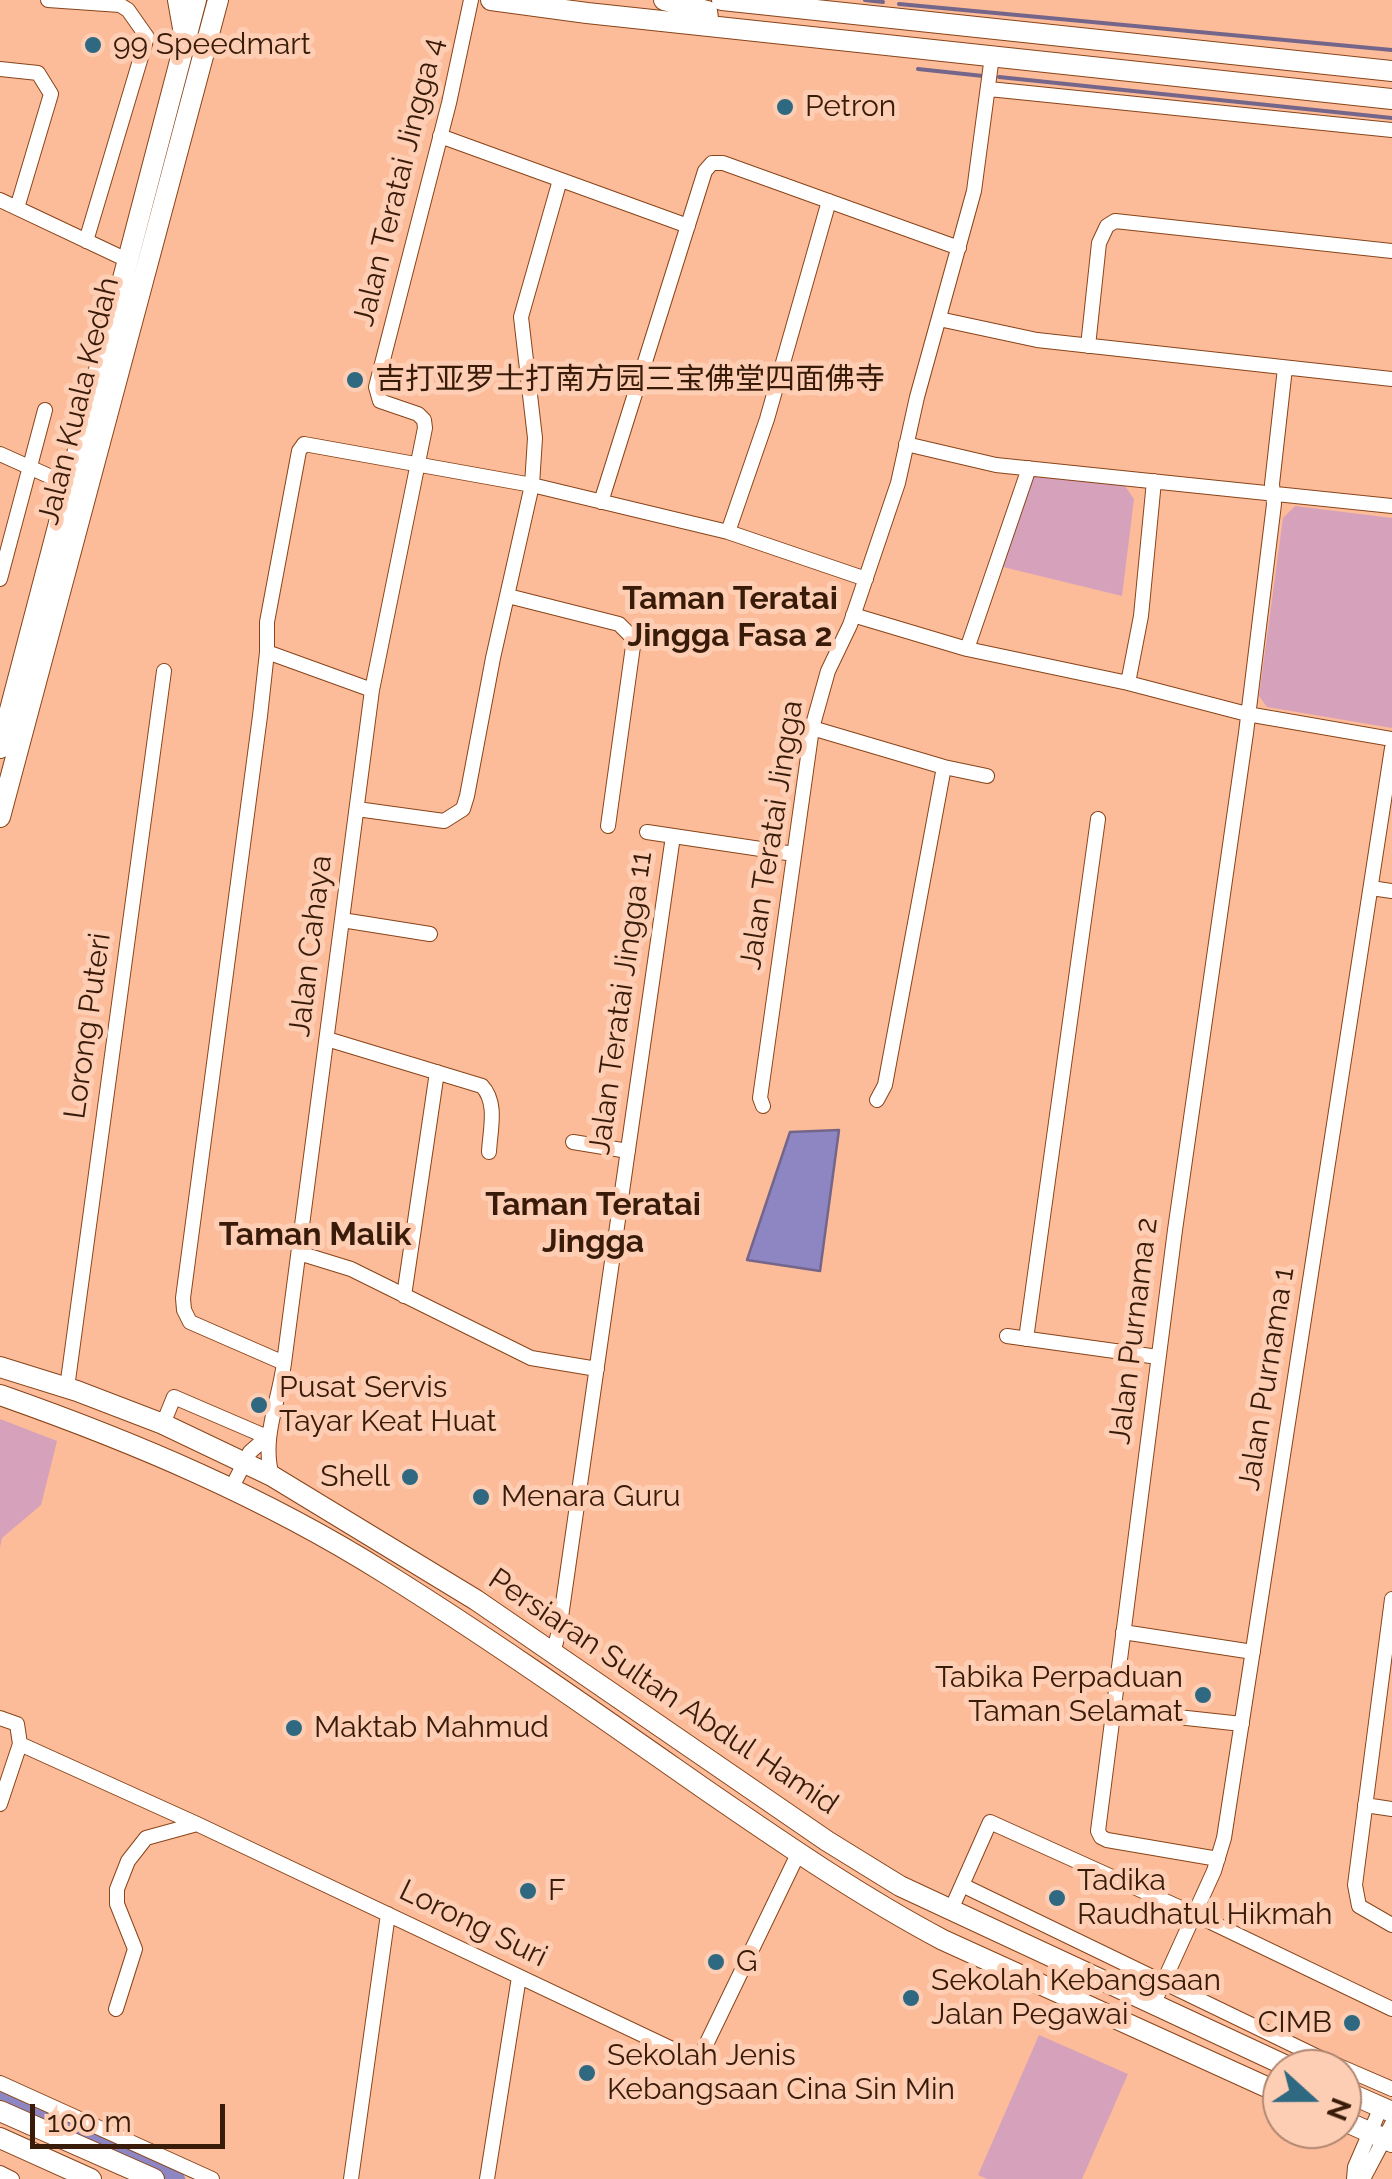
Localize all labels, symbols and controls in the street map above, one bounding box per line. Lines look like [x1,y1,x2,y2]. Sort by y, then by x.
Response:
place label: 99 Speedmart [113,27,311,63]
marker: 99 Speedmart [82,34,104,56]
street label: Jalan Teratai Jingga 4 [346,34,452,330]
place label: Petron [805,89,896,125]
marker: Petron [774,96,796,118]
street label: Jalan Kuala Kedah [31,274,127,528]
place label: 吉打亚罗士打南方园三宝佛堂四面佛寺 [375,362,885,398]
marker: 吉打亚罗士打南方园三宝佛堂四面佛寺 [344,369,366,391]
district label: Taman Teratai Jingga Fasa 2 [622,580,838,655]
street label: Jalan Teratai Jingga [733,698,811,972]
street label: Jalan Teratai Jingga 11 [582,849,660,1157]
street label: Jalan Cahaya [282,853,340,1039]
street label: Lorong Puteri [57,931,119,1121]
district label: Taman Teratai Jingga [485,1186,701,1261]
district label: Taman Malik [219,1216,411,1254]
street label: Jalan Purnama 2 [1102,1216,1166,1446]
street label: Jalan Purnama 1 [1232,1265,1302,1493]
place label: Pusat Servis Tayar Keat Huat [279,1370,497,1440]
marker: Pusat Servis Tayar Keat Huat [248,1394,270,1416]
place label: Shell [320,1459,390,1495]
marker: Shell [399,1466,421,1488]
place label: Menara Guru [501,1479,681,1515]
marker: Menara Guru [470,1486,492,1508]
street label: Persiaran Sultan Abdul Hamid [481,1561,845,1823]
place label: Tabika Perpaduan Taman Selamat [935,1660,1183,1730]
marker: Tabika Perpaduan Taman Selamat [1192,1684,1214,1706]
place label: Maktab Mahmud [314,1710,549,1746]
marker: Maktab Mahmud [283,1717,305,1739]
place label: Tadika Raudhatul Hikmah [1077,1863,1333,1934]
street label: Lorong Suri [393,1873,553,1975]
place label: F [548,1873,566,1909]
marker: F [517,1880,539,1902]
marker: Tadika Raudhatul Hikmah [1046,1887,1068,1909]
place label: G [736,1944,757,1980]
marker: G [705,1951,727,1973]
place label: Sekolah Kebangsaan Jalan Pegawai [931,1963,1221,2034]
marker: Sekolah Kebangsaan Jalan Pegawai [900,1987,922,2009]
place label: CIMB [1258,2005,1332,2041]
marker: CIMB [1341,2012,1363,2034]
place label: Sekolah Jenis Kebangsaan Cina Sin Min [607,2038,955,2108]
north arrow [1262,2049,1362,2149]
marker: Sekolah Jenis Kebangsaan Cina Sin Min [576,2062,598,2084]
scale bar [35,2084,230,2146]
text: N [1319,2093,1358,2125]
text: 100 m [47,2104,132,2139]

